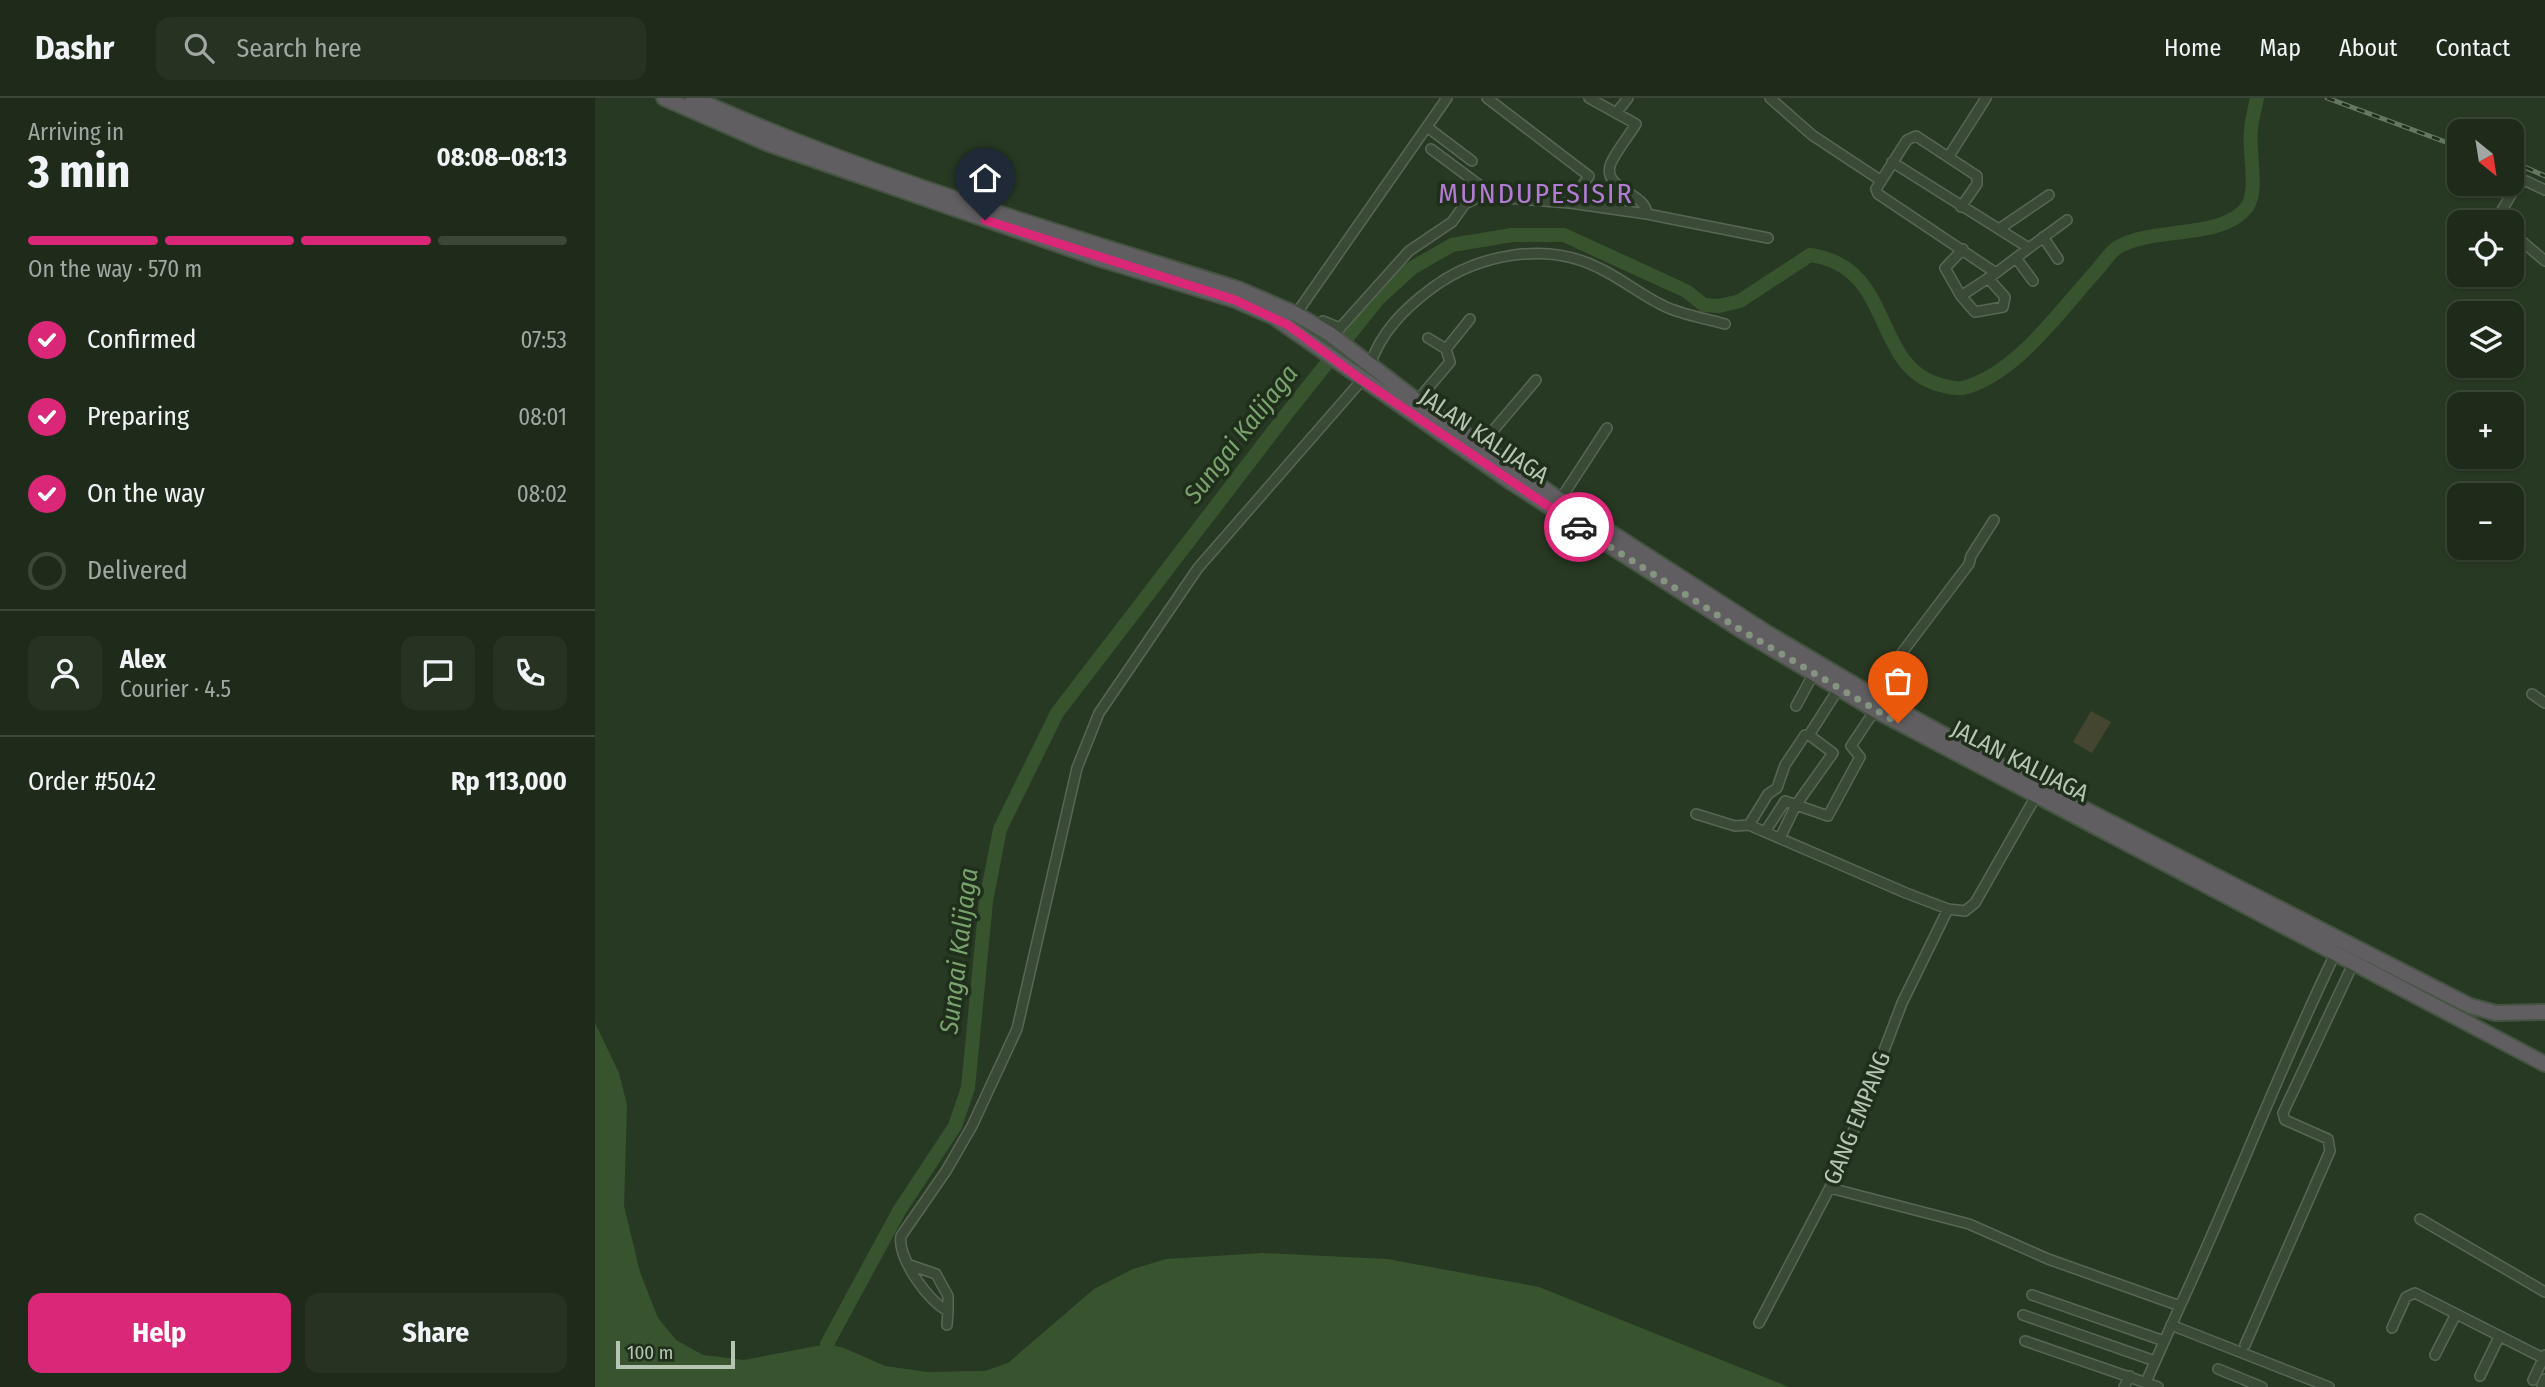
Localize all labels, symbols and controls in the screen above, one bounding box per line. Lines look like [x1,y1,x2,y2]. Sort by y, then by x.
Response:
search box [156,17,646,80]
text: Dashr [35,28,114,68]
icon: search [180,29,218,67]
text: Search here [236,33,362,64]
text: Home [2164,34,2221,62]
text: Map [2259,34,2301,62]
text: About [2339,34,2397,62]
text: Contact [2435,34,2510,62]
text: Arriving in [28,118,124,146]
north arrow [2447,119,2523,196]
map controls [2447,119,2524,560]
text: 08:08–08:13 [437,142,567,173]
text: 3 min [28,144,130,199]
pin [955,148,1015,220]
icon: home [966,159,1004,197]
district label: MUNDUPESISIR [1438,177,1634,210]
button: locate [2447,210,2524,287]
text: On the way · 570 m [28,255,202,283]
button: layers [2447,301,2524,378]
icon: check [28,321,66,359]
text: Confirmed [87,324,197,355]
text: 07:53 [520,326,567,354]
water label: Sungai Kalijaga [1177,359,1305,510]
street label: JALAN KALIJAGA [1414,382,1554,490]
button: + [2447,392,2524,469]
icon: check [28,398,66,436]
text: Preparing [87,401,189,432]
text: 08:01 [518,403,567,431]
icon: check [28,475,66,513]
text: On the way [87,478,205,509]
text: 08:02 [517,480,567,508]
button: − [2447,483,2524,560]
courier [1544,492,1614,562]
icon: car [1560,508,1598,546]
text: Delivered [87,555,188,586]
button: person [28,636,102,710]
button: chat [401,636,475,710]
button: phone [493,636,567,710]
text: Alex [120,644,166,675]
pin [1868,651,1928,723]
icon: bag [1879,662,1917,700]
text: Courier · 4.5 [120,675,231,703]
street label: JALAN KALIJAGA [1947,714,2094,808]
text: Order #5042 [28,766,156,797]
text: Rp 113,000 [451,766,567,797]
water label: Sungai Kalijaga [933,866,985,1037]
street label: GANG EMPANG [1818,1048,1896,1188]
button: Help [28,1293,291,1373]
button: Share [305,1293,567,1373]
scale bar [616,1338,735,1370]
text: 100 m [627,1341,673,1364]

